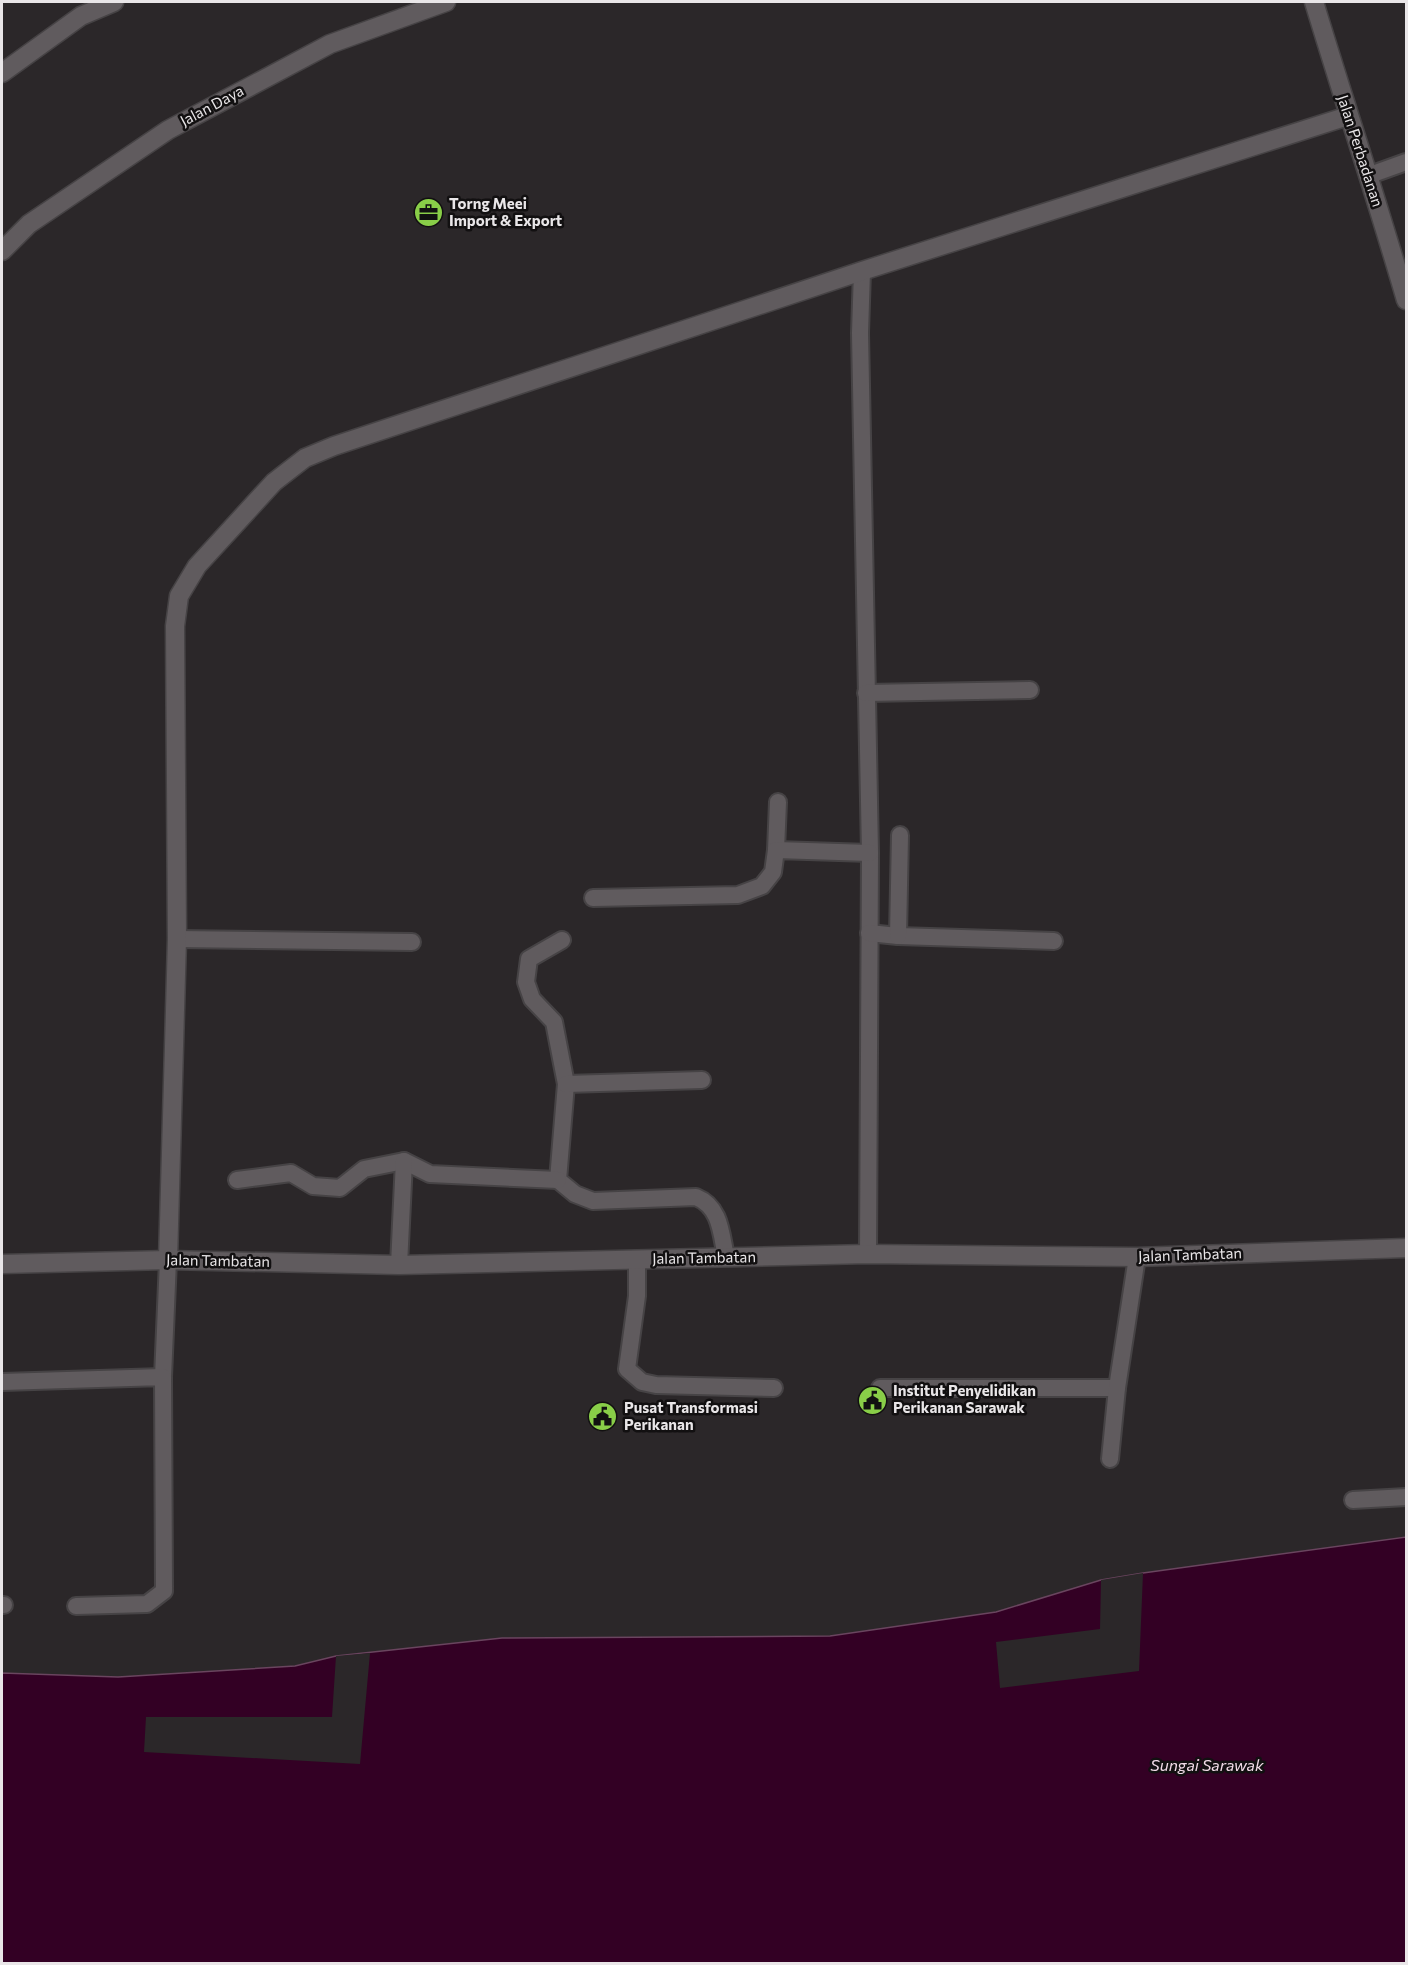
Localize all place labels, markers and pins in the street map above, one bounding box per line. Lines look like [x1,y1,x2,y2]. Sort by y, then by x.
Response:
place label: Torng Meei Import & Export [449,194,562,229]
office icon: Torng Meei Import & Export [412,197,444,229]
place label: Institut Penyelidikan Perikanan Sarawak [893,1381,1036,1416]
public building icon: Institut Penyelidikan Perikanan Sarawak [856,1384,888,1416]
place label: Pusat Transformasi Perikanan [624,1398,758,1433]
public building icon: Pusat Transformasi Perikanan [587,1401,619,1433]

